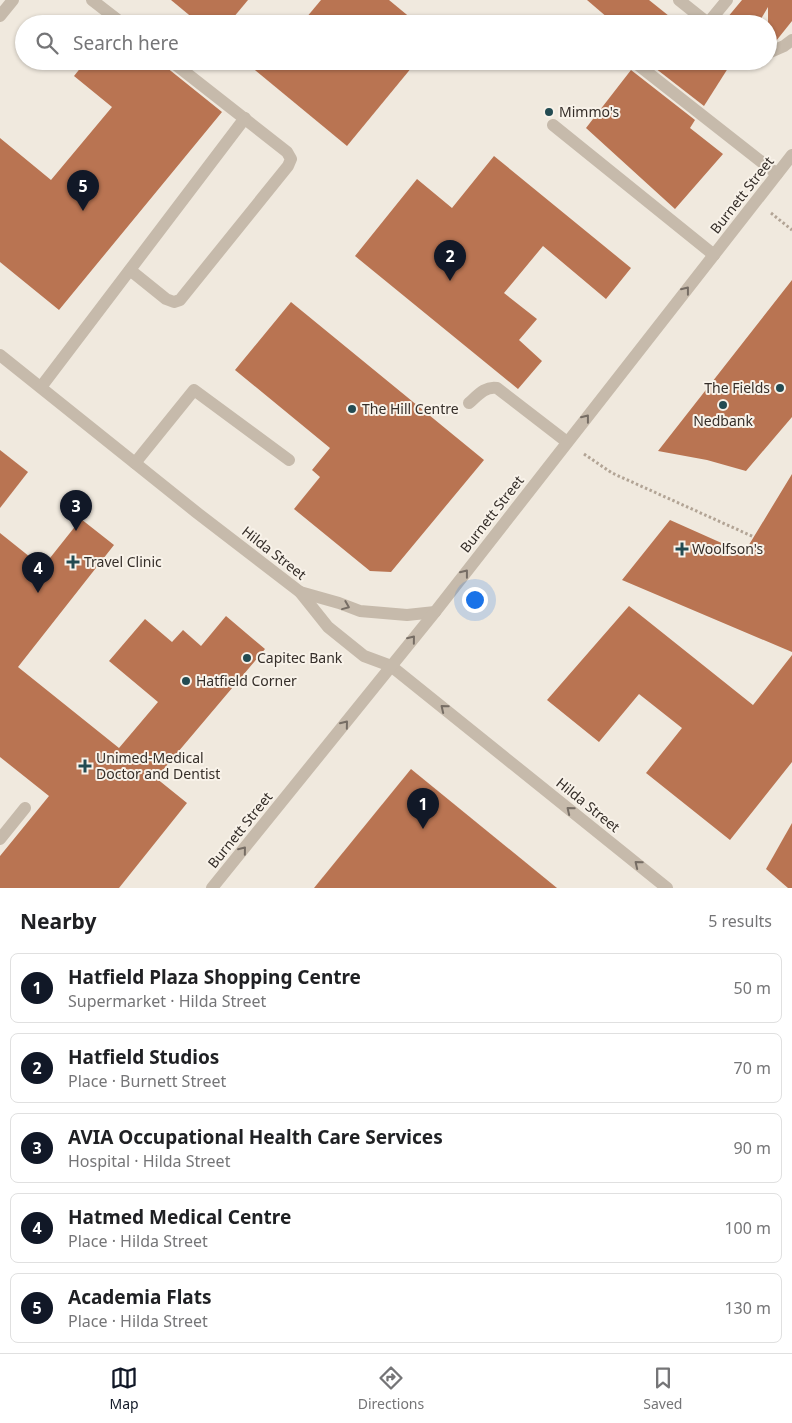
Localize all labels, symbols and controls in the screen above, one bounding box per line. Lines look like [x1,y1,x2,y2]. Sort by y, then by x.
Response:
search box [15,15,777,70]
icon: search [33,29,61,57]
text: Search here [73,30,179,56]
place label: Mimmo's [559,102,620,121]
marker: Mimmo's [543,106,555,118]
street label: Burnett Street [706,152,778,237]
pin: 5 [67,170,99,211]
pin: 2 [434,240,466,281]
one-way arrow [681,287,689,296]
place label: The Fields [704,378,770,397]
marker: The Fields [774,382,786,394]
place label: The Hill Centre [362,399,459,418]
marker: Nedbank [717,399,729,411]
marker: The Hill Centre [346,403,358,415]
place label: Nedbank [693,411,753,430]
one-way arrow [581,415,589,424]
street label: Burnett Street [456,471,528,556]
pin: 3 [60,490,92,531]
street label: Hilda Street [238,521,310,584]
place label: Woolfson's [692,539,764,558]
marker: Woolfson's [676,543,688,555]
pin: 4 [22,552,54,593]
place label: Travel Clinic [84,552,162,571]
marker: Travel Clinic [66,555,80,569]
one-way arrow [459,570,467,579]
your location [462,587,488,613]
one-way arrow [342,600,350,610]
one-way arrow [407,635,416,644]
place label: Capitec Bank [257,648,343,667]
marker: Capitec Bank [241,652,253,664]
place label: Hatfield Corner [196,671,297,690]
marker: Hatfield Corner [180,675,192,687]
one-way arrow [441,705,450,713]
one-way arrow [340,721,348,730]
place label: Unimed-Medical Doctor and Dentist [96,748,220,783]
marker: Unimed-Medical Doctor and Dentist [78,759,92,773]
street label: Hilda Street [552,773,624,836]
street label: Burnett Street [203,788,276,872]
pin: 1 [407,788,439,829]
one-way arrow [567,807,576,815]
one-way arrow [237,847,245,856]
one-way arrow [635,862,644,870]
text: Nearby [20,907,96,935]
text: 5 results [708,910,772,932]
text: Hatfield Plaza Shopping Centre [68,964,361,990]
text: 1 [32,977,42,999]
text: 50 m [734,977,771,999]
text: Supermarket · Hilda Street [68,990,266,1012]
text: Hatfield Studios [68,1044,219,1070]
text: 2 [32,1057,42,1079]
text: 70 m [734,1057,771,1079]
text: Place · Burnett Street [68,1070,226,1092]
text: AVIA Occupational Health Care Services [68,1124,443,1150]
text: 3 [32,1137,42,1159]
text: 90 m [734,1137,771,1159]
text: Hospital · Hilda Street [68,1150,230,1172]
text: Hatmed Medical Centre [68,1204,291,1230]
text: 4 [32,1217,42,1239]
text: 100 m [724,1217,771,1239]
text: Place · Hilda Street [68,1230,208,1252]
text: Academia Flats [68,1284,211,1310]
text: 5 [32,1297,42,1319]
text: 130 m [724,1297,771,1319]
text: Place · Hilda Street [68,1310,208,1332]
tab: Map [110,1364,139,1413]
tab: Directions [358,1364,424,1413]
tab: Saved [643,1364,682,1413]

